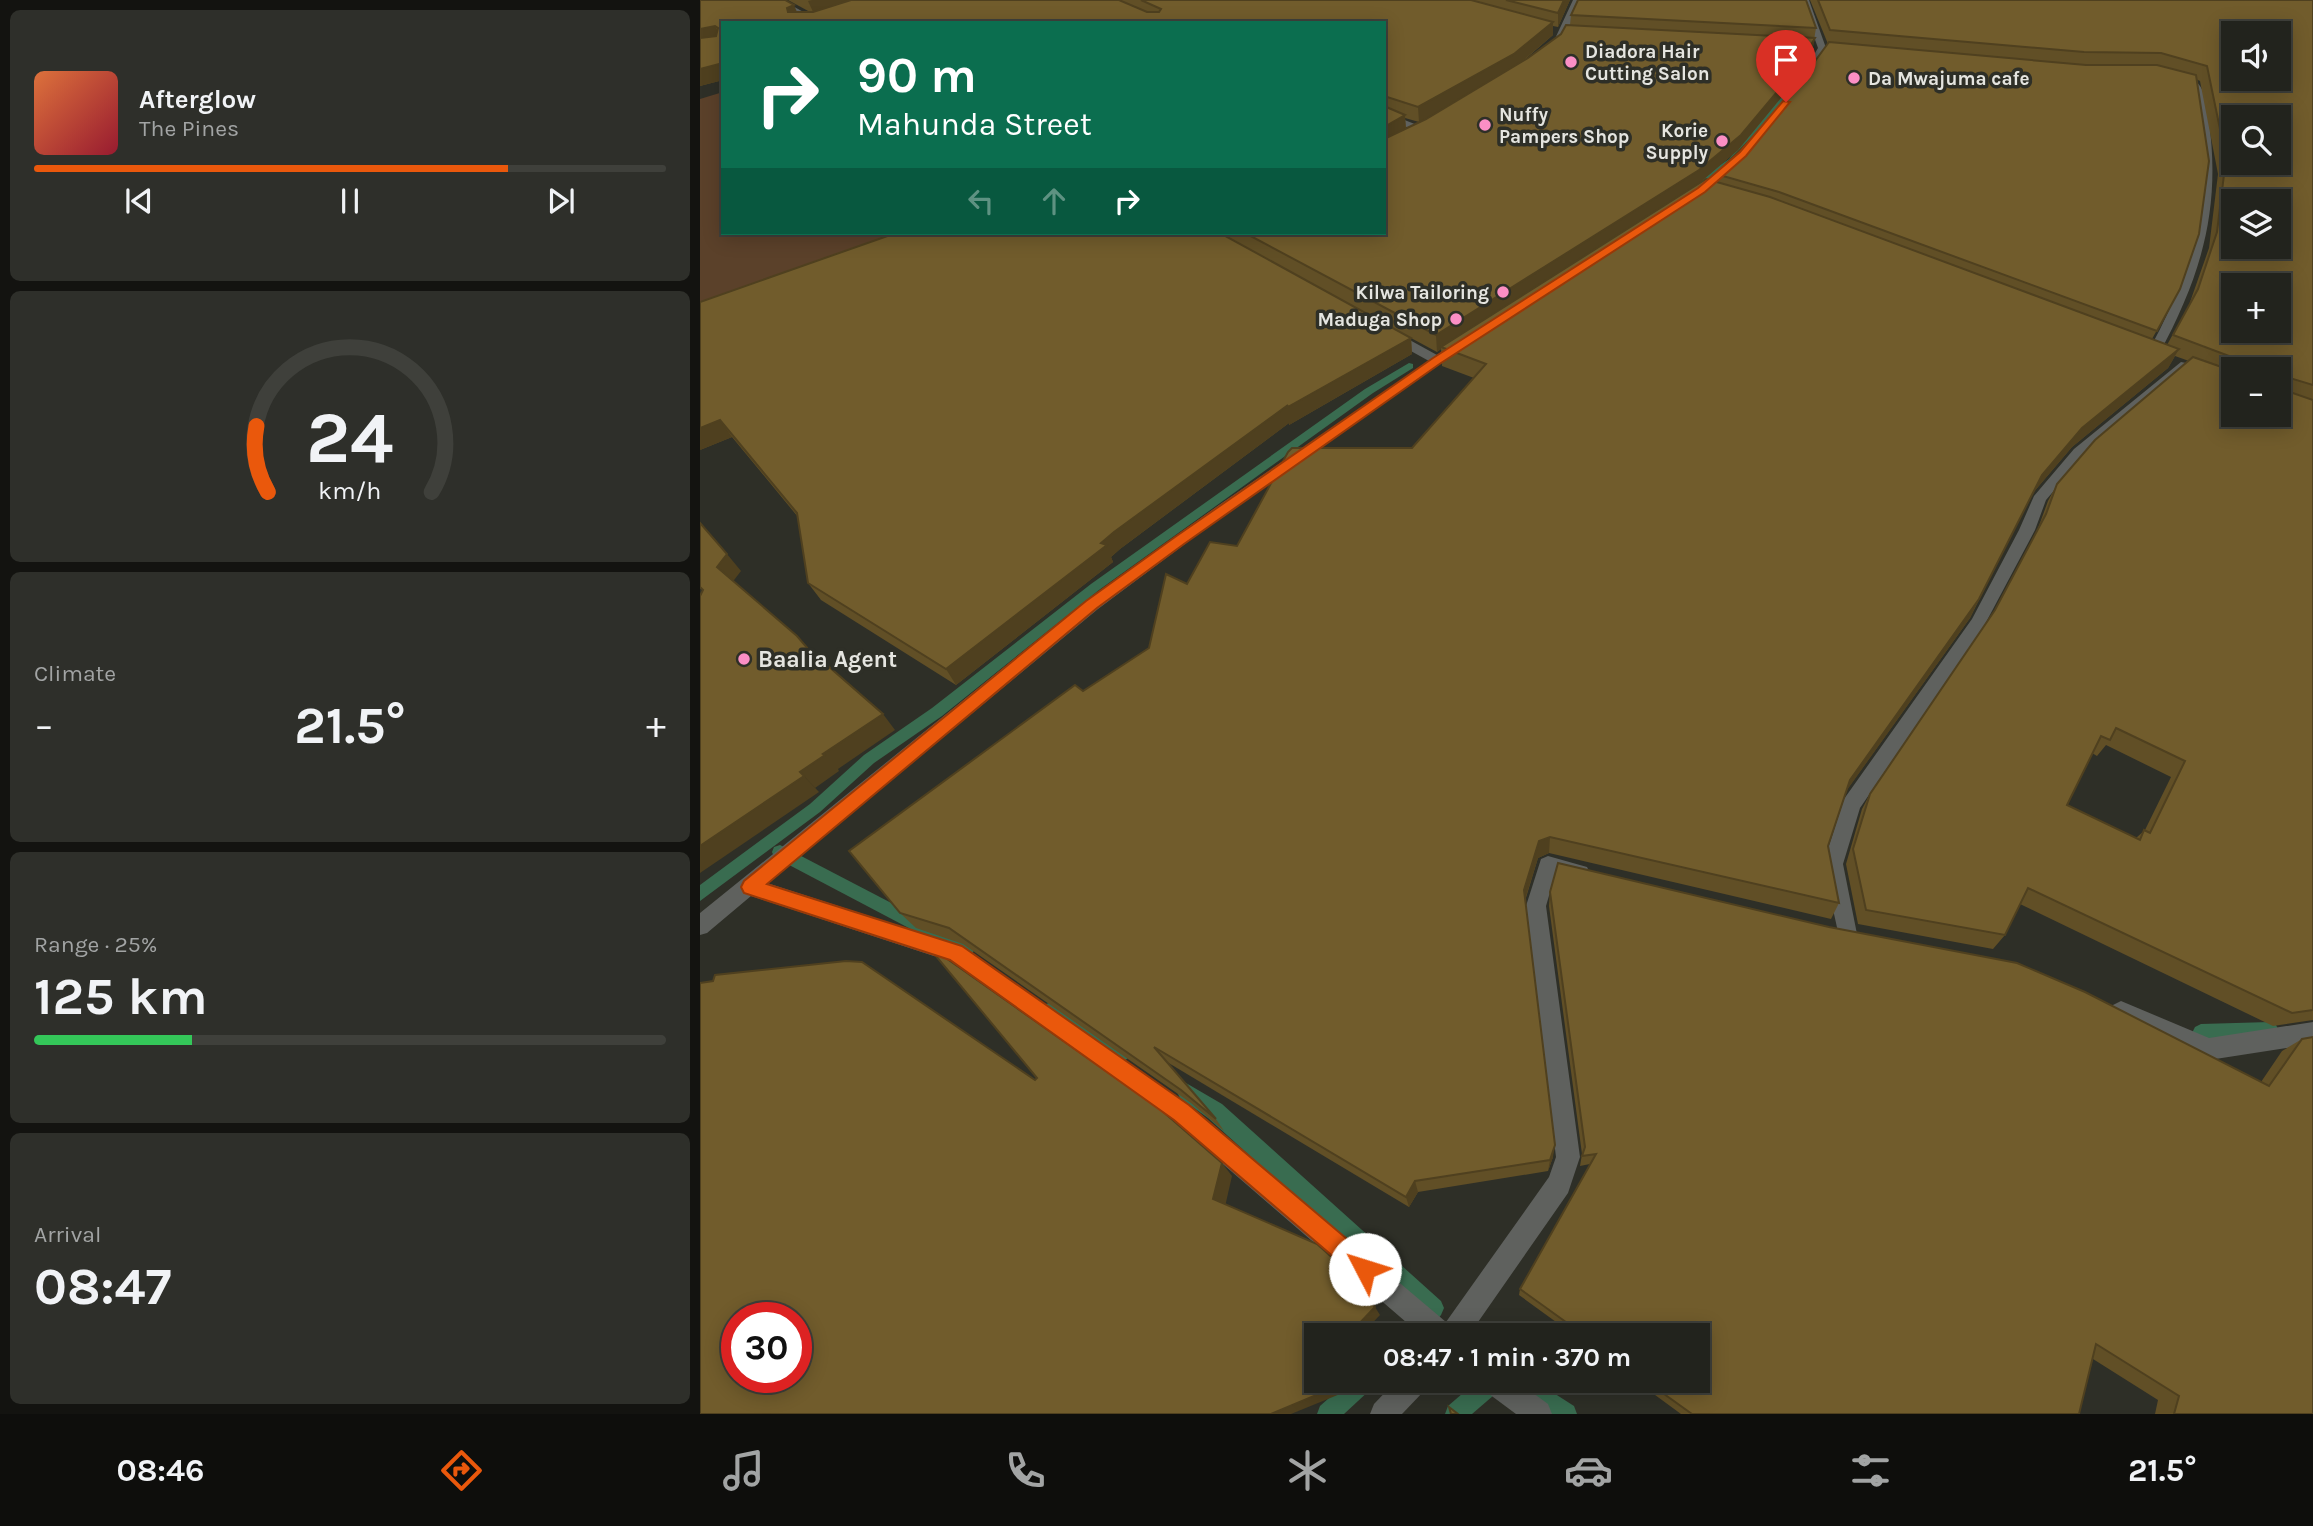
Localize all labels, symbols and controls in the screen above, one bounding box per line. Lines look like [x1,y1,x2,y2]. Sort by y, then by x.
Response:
map controls [2221,21,2291,427]
button: sound [2221,21,2291,91]
pin [1756,30,1816,102]
place label: Diadora Hair Cutting Salon [1585,41,1709,85]
icon: arrive [1767,41,1805,79]
text: 90 m [857,47,977,104]
icon: right [742,49,833,140]
marker: Diadora Hair Cutting Salon [1563,54,1579,70]
place label: Da Mwajuma cafe [1868,68,2030,90]
marker: Da Mwajuma cafe [1846,70,1862,86]
text: Afterglow [139,84,256,115]
place label: Nuffy Pampers Shop [1499,104,1629,148]
button: search [2221,105,2291,175]
text: Mahunda Street [857,106,1092,143]
text: The Pines [139,115,239,142]
marker: Nuffy Pampers Shop [1477,117,1493,133]
place label: Korie Supply [1645,120,1708,164]
marker: Korie Supply [1714,133,1730,149]
icon: previous [120,182,158,220]
icon: pause [331,182,369,220]
icon: next [542,182,580,220]
icon: left [962,182,1000,220]
icon: ahead [1035,182,1073,220]
icon: right [1108,182,1146,220]
button: layers [2221,189,2291,259]
button: + [2221,273,2291,343]
place label: Kilwa Tailoring [1355,282,1489,304]
marker: Kilwa Tailoring [1495,284,1511,300]
place label: Maduga Shop [1317,309,1442,331]
marker: Maduga Shop [1448,311,1464,327]
button: − [2221,357,2291,427]
text: 24 [306,396,394,481]
text: km/h [318,476,382,505]
place label: Baalia Agent [758,646,897,673]
marker: Baalia Agent [736,651,752,667]
text: Climate [34,660,116,687]
text: 21.5° [294,695,406,756]
text: − [34,703,54,748]
text: + [646,703,666,748]
text: Range · 25% [34,931,157,958]
text: 125 km [34,966,208,1027]
text: Arrival [34,1221,101,1248]
position arrow [1328,1232,1402,1306]
text: 08:47 [34,1256,171,1317]
speed limit sign: 30 [721,1302,812,1393]
text: 08:47 · 1 min · 370 m [1383,1342,1631,1373]
icon: directions [437,1446,486,1495]
icon: music [719,1446,768,1495]
icon: phone [1001,1446,1050,1495]
icon: climate [1283,1446,1332,1495]
icon: car [1564,1446,1613,1495]
icon: filters [1846,1446,1895,1495]
text: 08:46 [116,1452,204,1489]
text: 21.5° [2128,1452,2197,1489]

